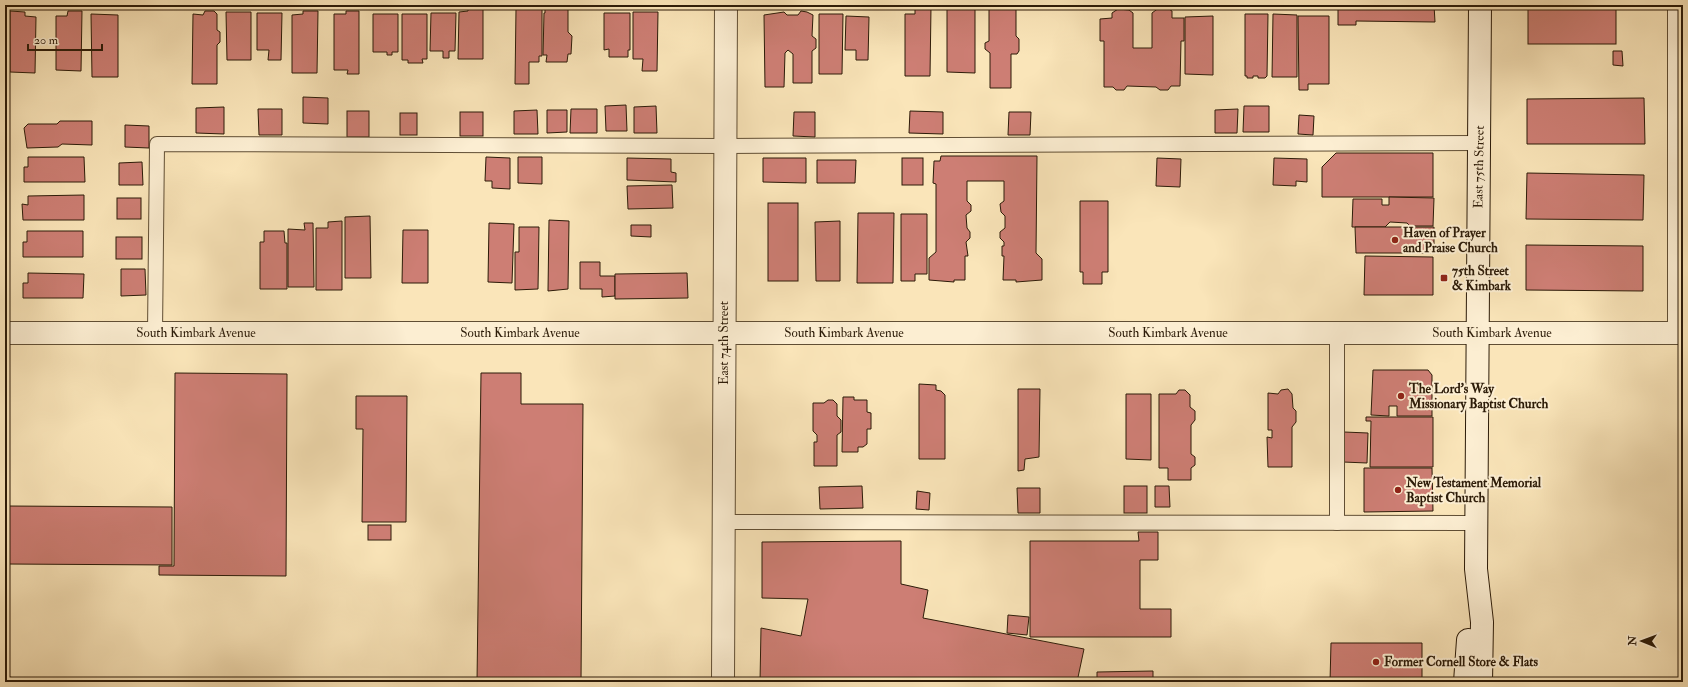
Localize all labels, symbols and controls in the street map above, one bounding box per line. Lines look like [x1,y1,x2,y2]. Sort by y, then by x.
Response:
scale bar [28,26,102,52]
text: 20 m [34,33,59,48]
street label: East 75th Street [1470,125,1488,209]
place label: Haven of Prayer and Praise Church [1403,225,1498,256]
marker: Haven of Prayer and Praise Church [1390,235,1400,245]
place label: 75th Street & Kimbark [1452,263,1512,294]
marker: 75th Street & Kimbark [1439,273,1449,283]
street label: East 74th Street [716,301,732,385]
street label: South Kimbark Avenue [136,325,256,341]
street label: South Kimbark Avenue [460,325,580,341]
street label: South Kimbark Avenue [784,325,904,341]
street label: South Kimbark Avenue [1108,325,1228,341]
street label: South Kimbark Avenue [1432,325,1552,341]
place label: The Lord's Way Missionary Baptist Church [1408,381,1548,413]
marker: The Lord's Way Missionary Baptist Church [1396,391,1406,401]
place label: New Testament Memorial Baptist Church [1405,475,1542,507]
marker: New Testament Memorial Baptist Church [1393,485,1403,495]
north arrow [1622,621,1662,661]
text: N [1626,635,1639,647]
place label: Former Cornell Store & Flats [1384,654,1538,670]
marker: Former Cornell Store & Flats [1371,657,1381,667]

